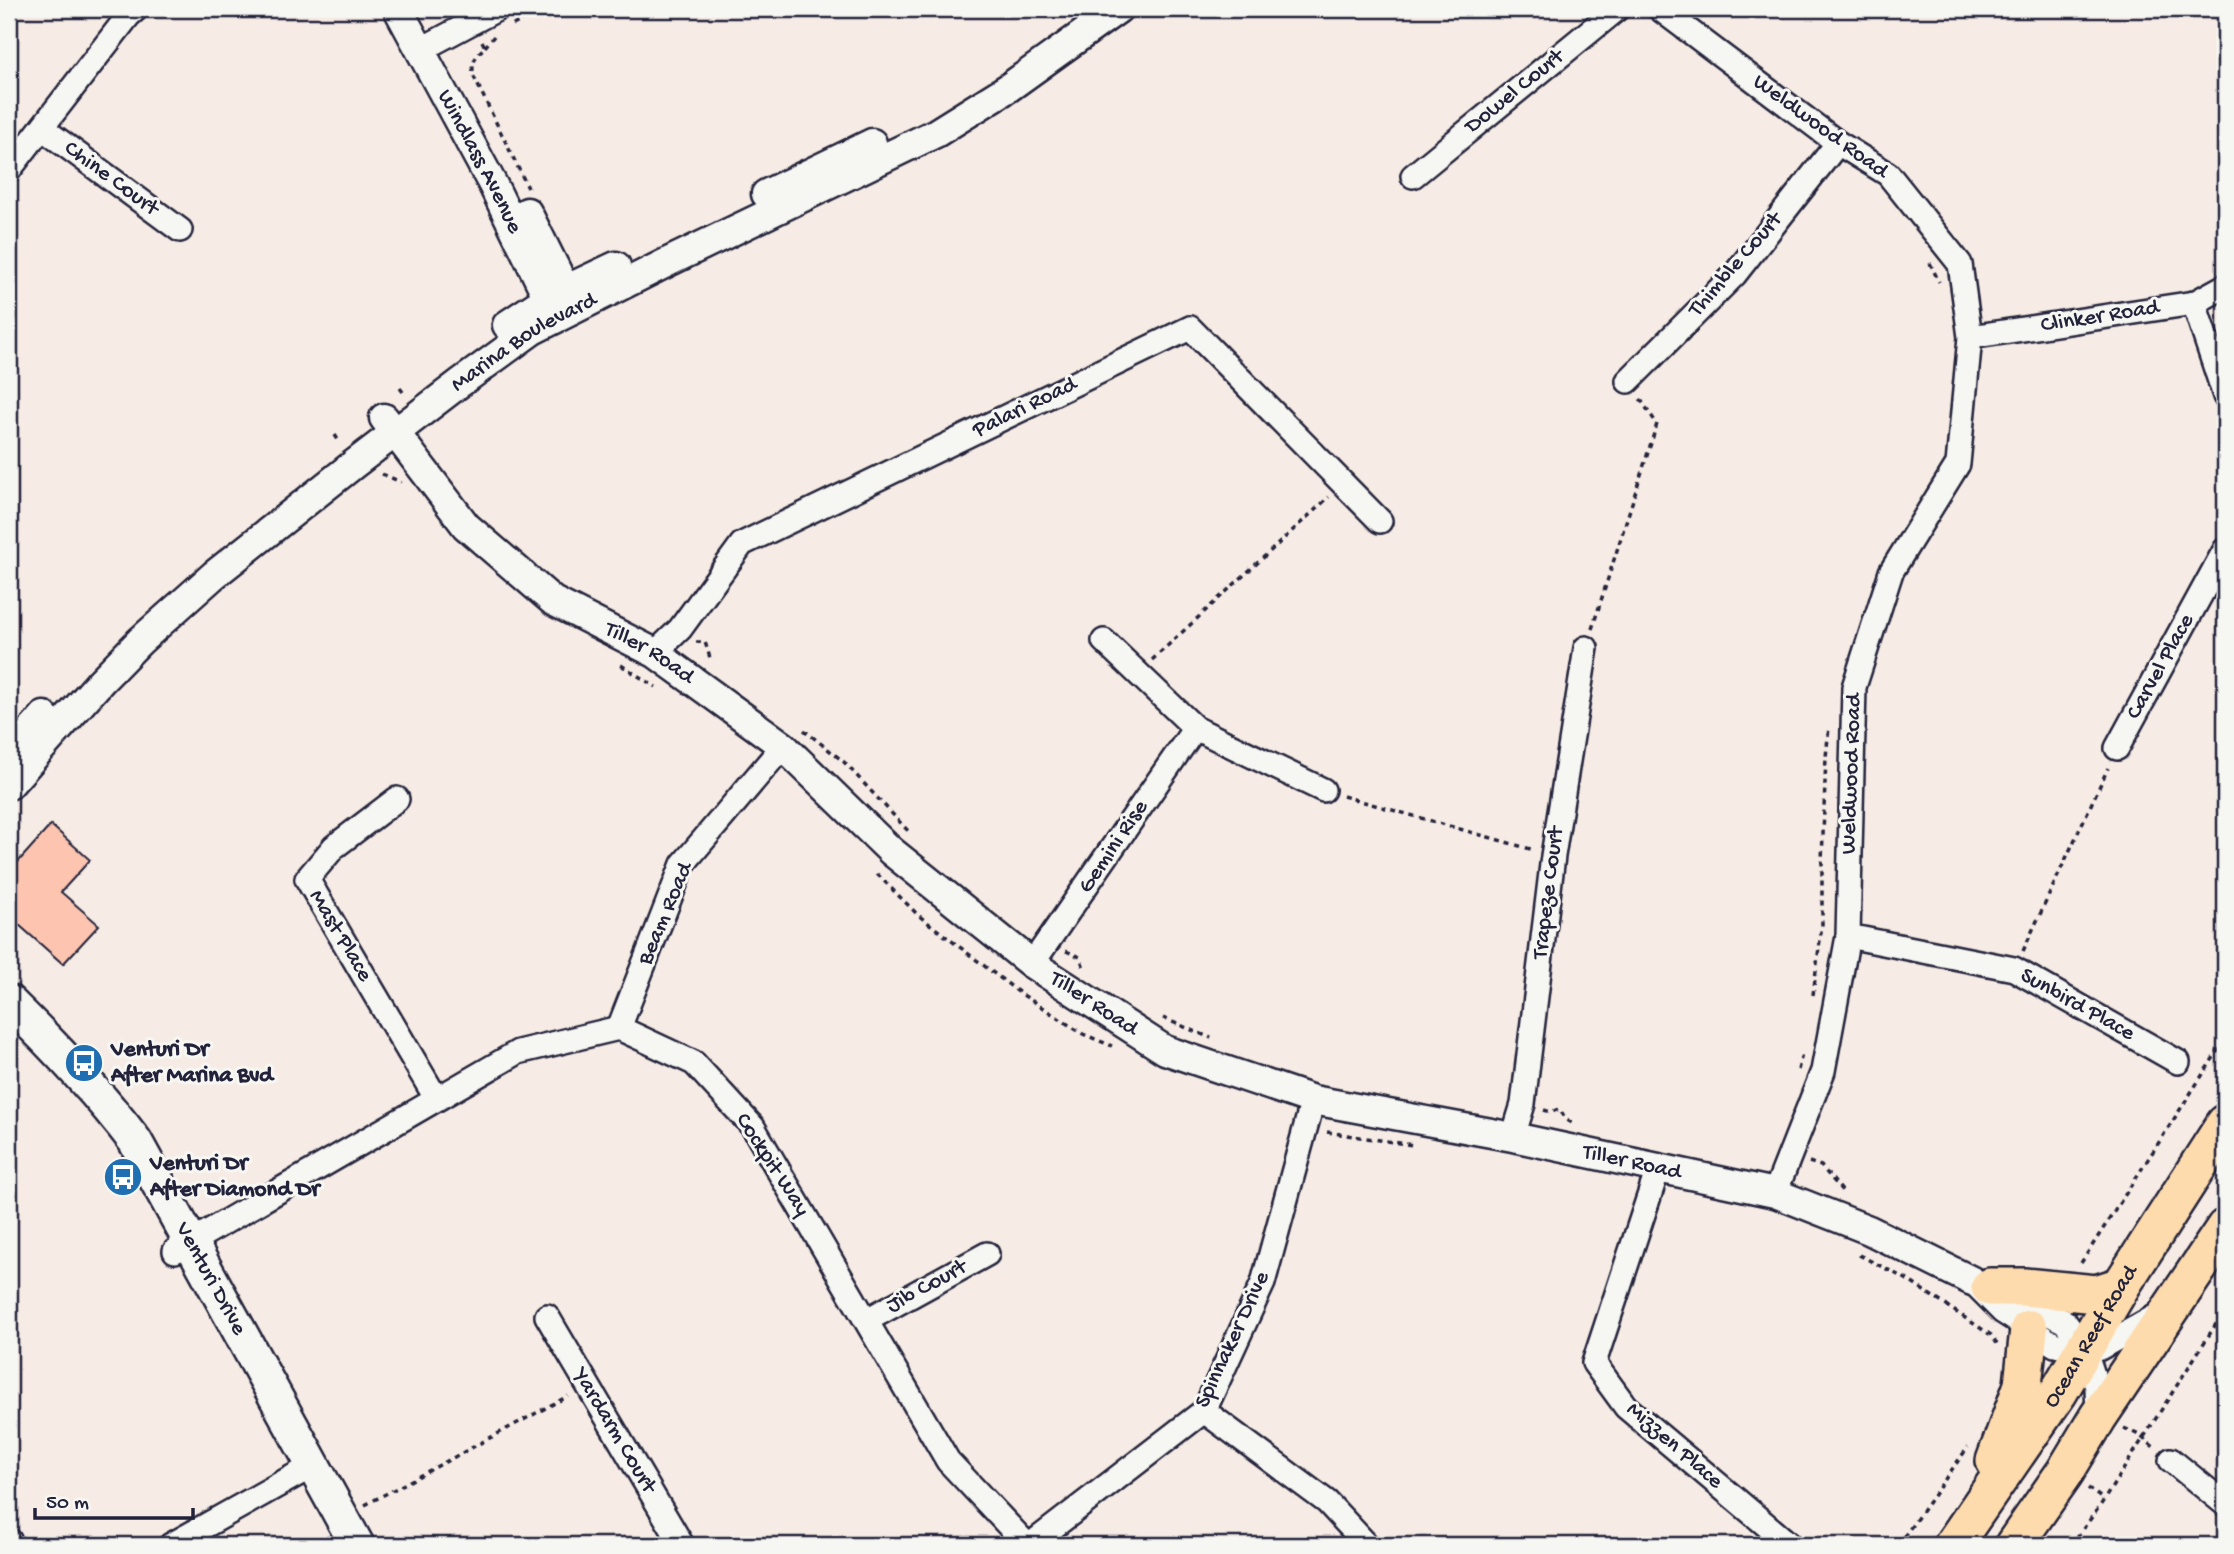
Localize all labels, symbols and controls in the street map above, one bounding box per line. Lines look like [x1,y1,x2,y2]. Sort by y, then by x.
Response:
street label: Dowel Court [1458,43,1571,141]
street label: Weldwood Road [1747,69,1894,186]
street label: Windlass Avenue [431,85,528,239]
street label: Chine Court [58,136,165,223]
street label: Thimble Court [1682,206,1790,324]
street label: Marina Boulevard [446,286,602,398]
street label: Clinker Road [2039,294,2163,340]
street label: Palari Road [968,371,1083,445]
street label: Carvel Place [2121,609,2201,724]
street label: Tiller Road [598,615,701,691]
street label: Weldwood Road [1836,692,1868,855]
street label: Gemini Rise [1073,794,1156,899]
street label: Trapeze Court [1527,824,1571,963]
street label: Beam Road [632,857,700,970]
street label: Mast Place [302,885,378,988]
street label: Sunbird Place [2015,962,2140,1048]
street label: Tiller Road [1043,964,1144,1043]
place label: Venturi Dr After Marina Bvd [110,1037,275,1090]
bus stop icon: Venturi Dr After Marina Bvd [63,1042,105,1084]
street label: Cockpit Way [729,1108,815,1222]
street label: Tiller Road [1578,1138,1685,1186]
place label: Venturi Dr After Diamond Dr [149,1151,322,1204]
bus stop icon: Venturi Dr After Diamond Dr [102,1156,144,1198]
street label: Venturi Drive [168,1217,253,1341]
street label: Jib Court [882,1253,973,1320]
street label: Ocean Reef Road [2038,1259,2145,1413]
street label: Spinnaker Drive [1190,1266,1277,1413]
street label: Yardarm Court [565,1362,663,1500]
street label: Mizzen Place [1620,1397,1729,1496]
scale bar [35,1477,192,1521]
text: 50 m [46,1492,89,1517]

